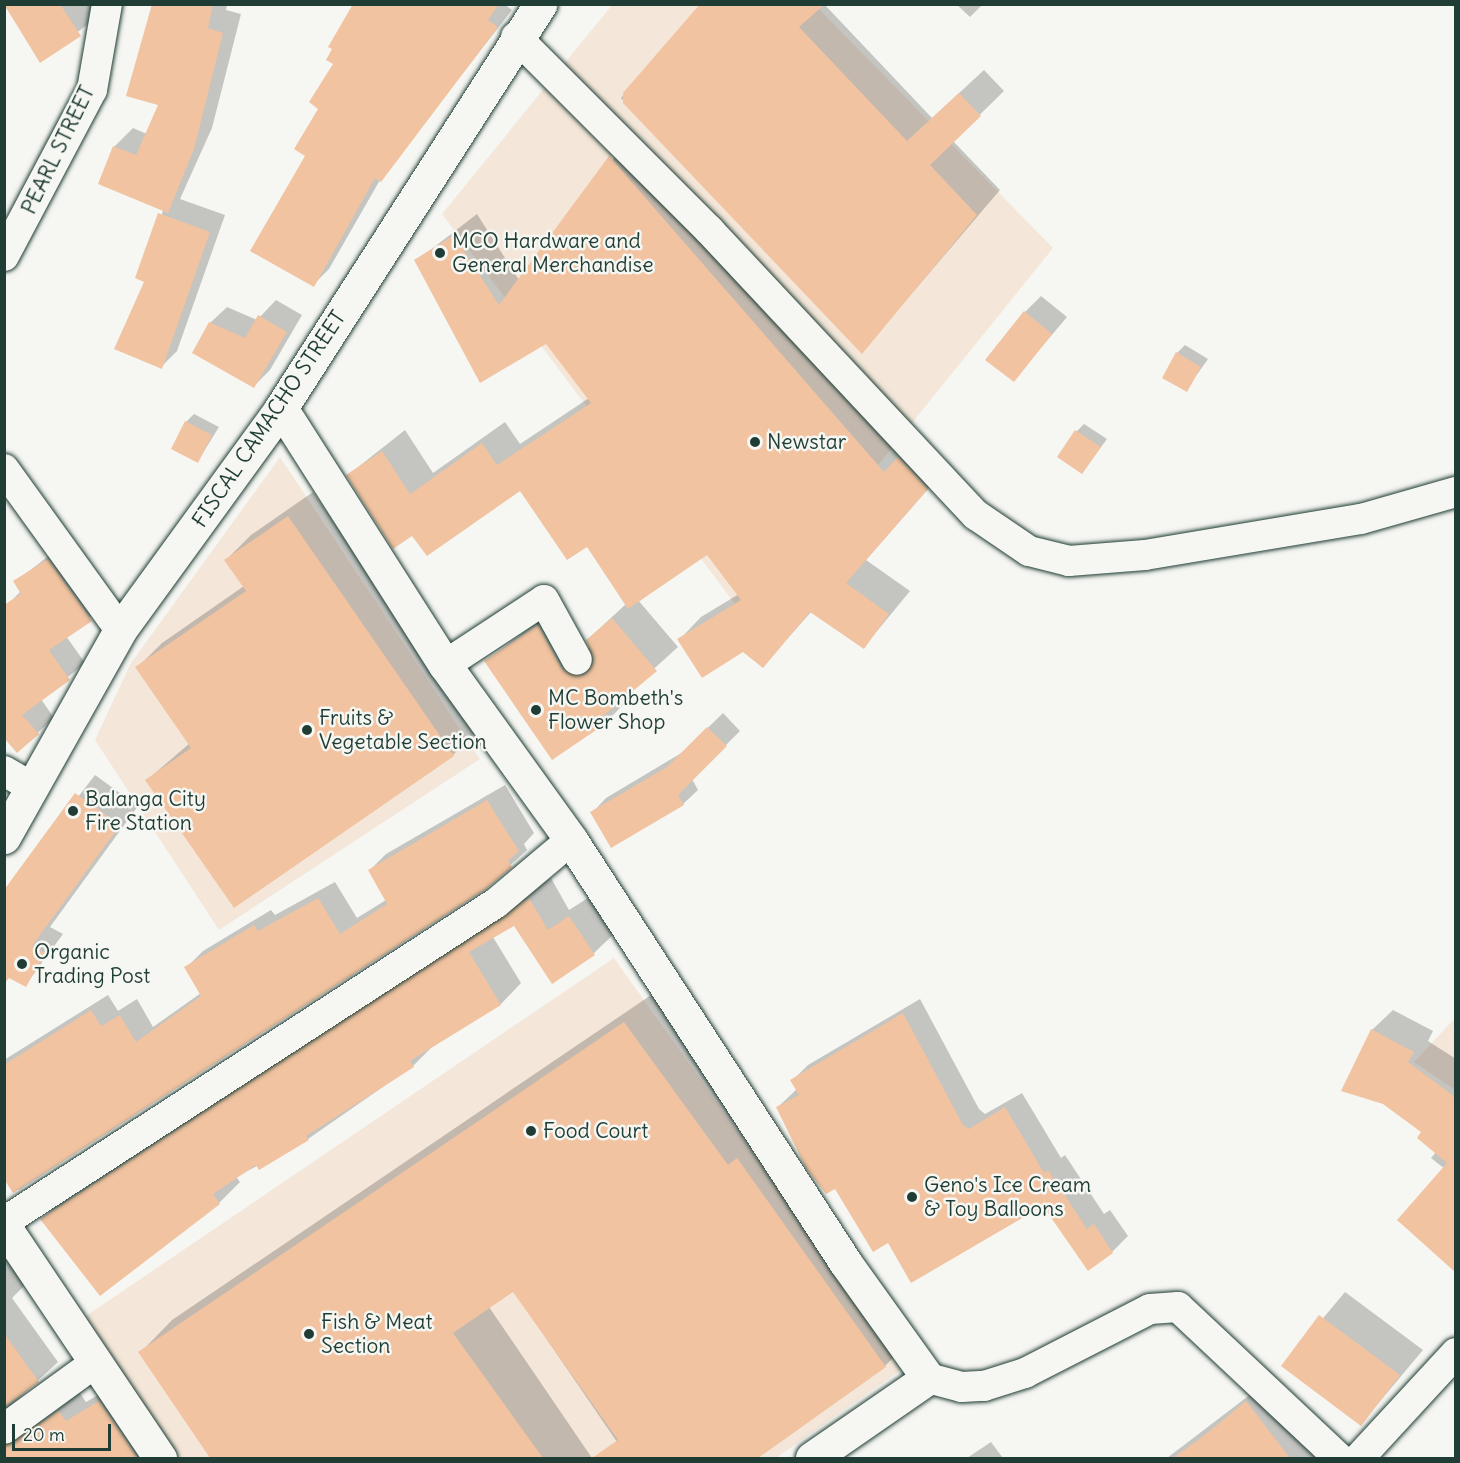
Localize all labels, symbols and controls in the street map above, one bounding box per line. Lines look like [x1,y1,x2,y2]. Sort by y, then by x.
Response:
street label: PEARL STREET [16,82,100,218]
place label: MCO Hardware and General Merchandise [452,228,653,278]
marker: MCO Hardware and General Merchandise [433,246,447,260]
street label: FISCAL CAMACHO STREET [187,306,351,532]
place label: Newstar [767,429,846,455]
marker: Newstar [748,435,762,449]
place label: MC Bombeth's Flower Shop [548,685,683,735]
marker: MC Bombeth's Flower Shop [529,703,543,717]
place label: Fruits & Vegetable Section [319,705,487,755]
marker: Fruits & Vegetable Section [300,723,314,737]
place label: Balanga City Fire Station [85,786,206,836]
marker: Balanga City Fire Station [66,804,80,818]
place label: Organic Trading Post [34,939,150,989]
marker: Organic Trading Post [15,957,29,971]
place label: Food Court [543,1118,648,1144]
marker: Food Court [524,1124,538,1138]
place label: Geno's Ice Cream & Toy Balloons [924,1172,1091,1222]
marker: Geno's Ice Cream & Toy Balloons [905,1190,919,1204]
place label: Fish & Meat Section [321,1309,433,1359]
marker: Fish & Meat Section [302,1327,316,1341]
scale bar [15,1412,114,1450]
text: 20 m [23,1423,65,1446]

